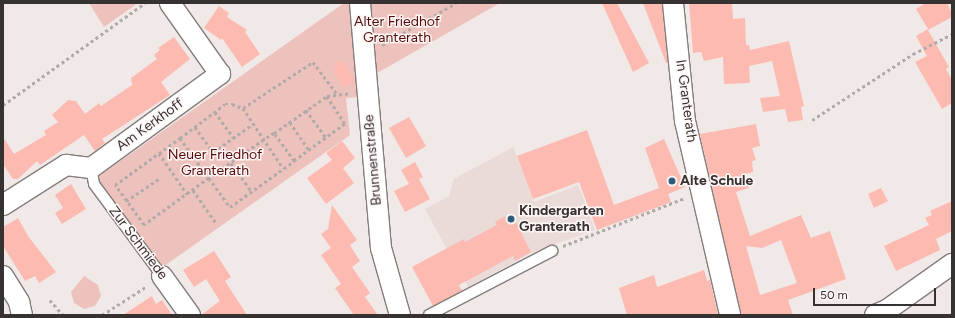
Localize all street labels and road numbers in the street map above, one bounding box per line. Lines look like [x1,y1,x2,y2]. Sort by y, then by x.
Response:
street label: In Granterath [672,59,700,143]
street label: Am Kerkhoff [113,95,187,155]
street label: Brunnenstraße [361,114,385,206]
street label: Zur Schmiede [105,203,171,283]

